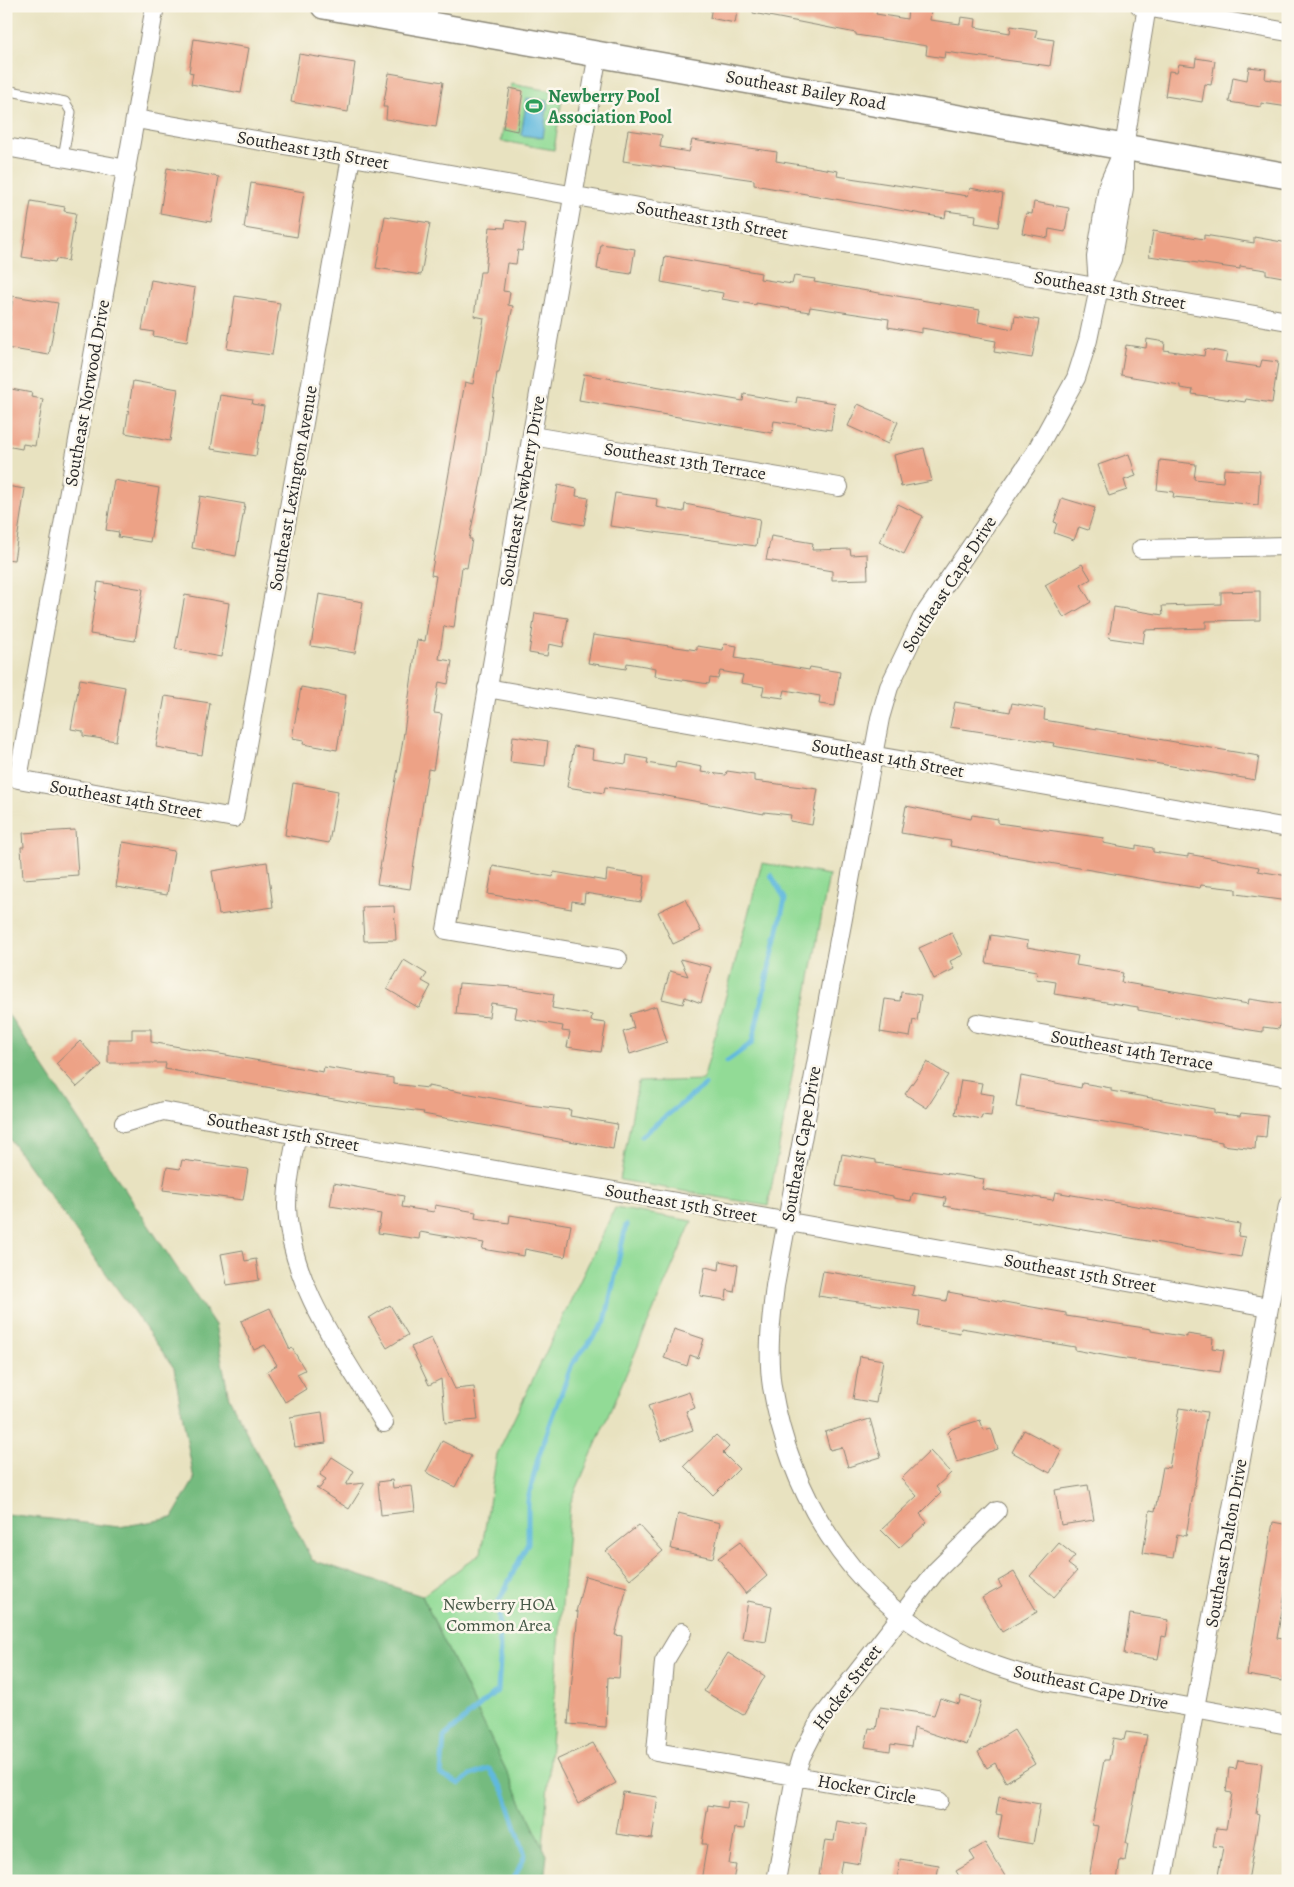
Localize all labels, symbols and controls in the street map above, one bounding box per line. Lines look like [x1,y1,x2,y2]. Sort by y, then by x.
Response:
street label: Southeast Bailey Road [724,64,888,116]
place label: Newberry Pool Association Pool [547,84,672,129]
sports icon: Newberry Pool Association Pool [524,96,544,116]
street label: Southeast 13th Street [235,125,391,175]
street label: Southeast 13th Street [634,195,790,245]
street label: Southeast 13th Street [1032,265,1188,315]
street label: Southeast Norwood Drive [59,298,115,488]
street label: Southeast Lexington Avenue [263,384,323,592]
street label: Southeast Newberry Drive [493,394,551,588]
street label: Southeast 13th Terrace [602,436,768,486]
street label: Southeast Cape Drive [896,511,1002,657]
street label: Southeast 14th Street [810,733,966,783]
street label: Southeast 14th Street [48,774,204,824]
street label: Southeast 14th Terrace [1049,1024,1215,1076]
street label: Southeast Cape Drive [775,1064,827,1224]
street label: Southeast 15th Street [205,1107,361,1157]
street label: Southeast 15th Street [603,1178,759,1228]
street label: Southeast 15th Street [1002,1248,1158,1298]
street label: Southeast Dalton Drive [1199,1457,1253,1629]
park label: Newberry HOA Common Area [443,1592,556,1637]
street label: Hocker Street [807,1639,887,1735]
street label: Southeast Cape Drive [1011,1659,1171,1715]
street label: Hocker Circle [816,1769,918,1809]

